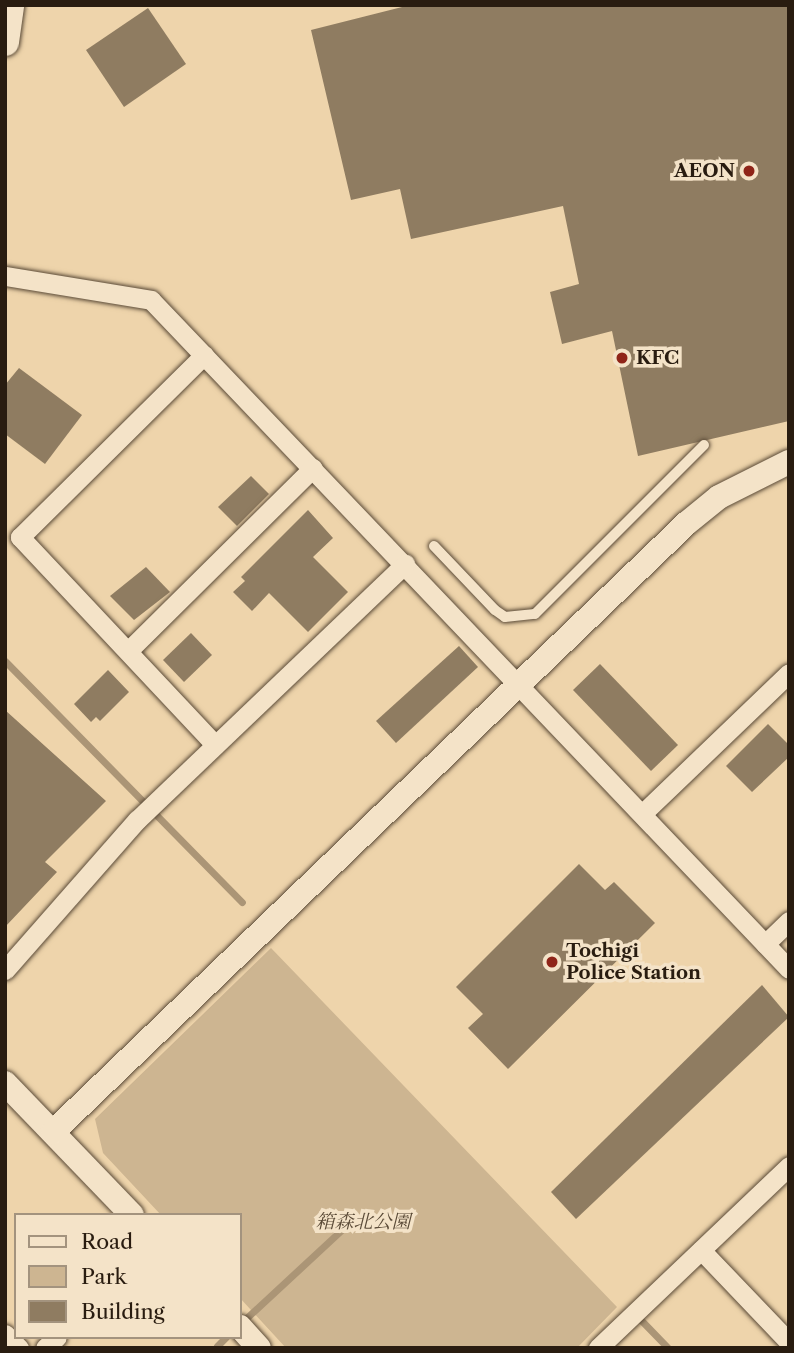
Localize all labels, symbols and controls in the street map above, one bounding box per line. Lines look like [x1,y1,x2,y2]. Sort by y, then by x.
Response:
place label: AEON [674,160,735,182]
marker: AEON [741,163,757,179]
place label: KFC [636,347,679,369]
marker: KFC [614,350,630,366]
place label: Tochigi Police Station [566,940,701,984]
marker: Tochigi Police Station [544,954,560,970]
park label: 箱森北公園 [316,1211,410,1233]
legend [14,1213,242,1339]
text: Road [81,1229,133,1254]
text: Park [81,1264,127,1289]
text: Building [81,1299,165,1324]

